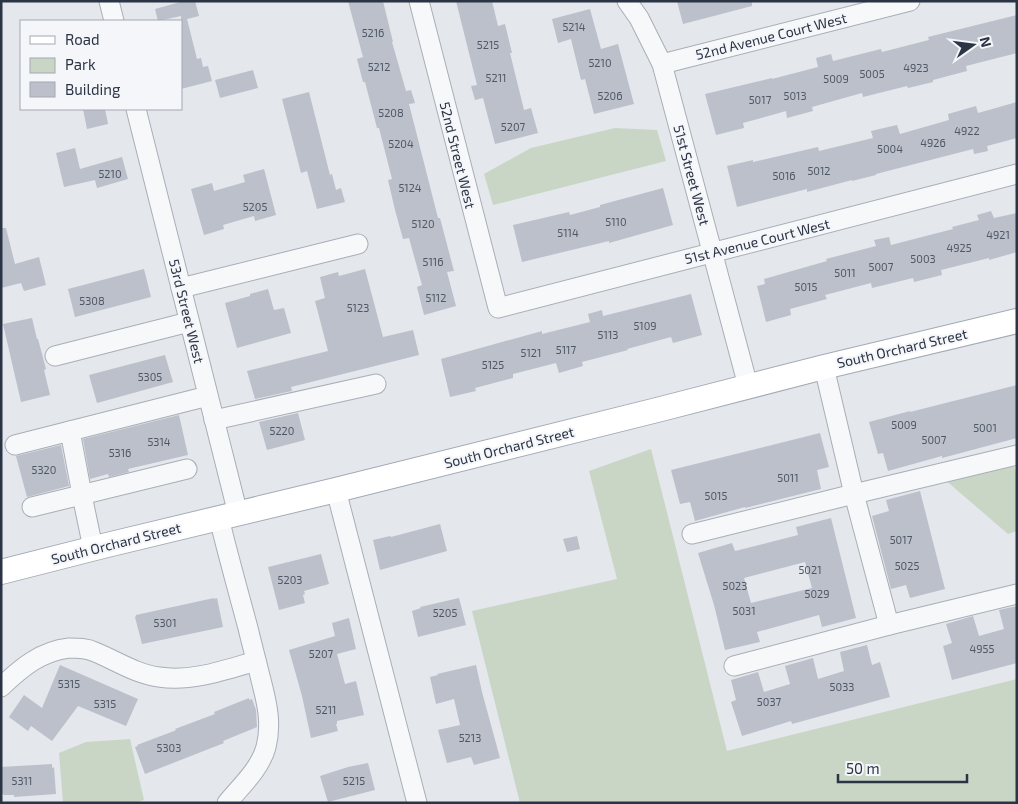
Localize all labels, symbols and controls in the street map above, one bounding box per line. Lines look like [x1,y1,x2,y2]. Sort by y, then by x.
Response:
street label: 52nd Avenue Court West [694,9,848,63]
legend [20,20,182,110]
house number: 5214 [562,20,586,33]
north arrow [948,20,998,70]
house number: 5216 [362,26,384,39]
text: Road [65,30,100,48]
text: N [977,35,996,49]
house number: 5215 [477,38,499,51]
text: Park [65,55,96,73]
house number: 5210 [588,56,612,69]
house number: 5212 [368,60,390,73]
house number: 4923 [903,61,929,74]
house number: 5005 [859,67,885,80]
house number: 5211 [486,71,506,84]
house number: 5009 [823,72,849,85]
text: Building [65,80,121,98]
house number: 5206 [597,89,623,102]
house number: 5013 [783,89,807,102]
house number: 5017 [749,93,772,106]
street label: 52nd Street West [437,100,479,210]
house number: 5208 [378,106,404,119]
house number: 5207 [501,120,526,133]
street label: 51st Street West [670,123,714,227]
house number: 4922 [954,124,980,137]
house number: 4926 [920,136,946,149]
house number: 5204 [388,137,414,150]
house number: 5004 [877,142,903,155]
house number: 5012 [807,164,831,177]
house number: 5210 [98,167,122,180]
house number: 5016 [772,169,796,182]
house number: 5124 [398,181,422,194]
house number: 5205 [243,200,267,213]
house number: 5110 [605,215,627,228]
street label: 51st Avenue Court West [683,215,831,267]
house number: 5120 [411,217,435,230]
house number: 5114 [557,226,579,239]
house number: 4921 [986,228,1010,241]
house number: 4925 [946,241,972,254]
house number: 5003 [910,252,936,265]
house number: 5116 [423,255,443,268]
street label: 53rd Street West [166,257,208,365]
house number: 5007 [869,260,894,273]
house number: 5011 [834,266,856,279]
house number: 5015 [795,280,818,293]
house number: 5112 [426,291,446,304]
house number: 5308 [79,294,105,307]
house number: 5123 [347,301,369,314]
house number: 5109 [633,319,657,332]
street label: South Orchard Street [835,325,969,371]
house number: 5113 [598,328,618,341]
house number: 5117 [556,343,577,356]
house number: 5121 [521,346,541,359]
house number: 5125 [482,358,504,371]
house number: 5305 [138,370,162,383]
house number: 5009 [891,418,917,431]
house number: 5001 [973,421,997,434]
street label: South Orchard Street [442,423,576,471]
house number: 5220 [270,424,294,437]
house number: 5007 [922,433,947,446]
house number: 5314 [147,435,171,448]
house number: 5316 [109,446,131,459]
house number: 5320 [32,463,56,476]
house number: 5011 [777,471,799,484]
house number: 5015 [705,489,728,502]
street label: South Orchard Street [49,519,183,567]
house number: 5017 [890,533,913,546]
house number: 5025 [895,559,919,572]
house number: 5021 [798,563,822,576]
house number: 5203 [278,573,302,586]
house number: 5023 [723,579,747,592]
house number: 5029 [804,587,830,600]
house number: 5031 [732,604,756,617]
house number: 5205 [433,606,457,619]
house number: 5301 [153,616,177,629]
house number: 4955 [970,642,995,655]
house number: 5207 [309,647,334,660]
house number: 5315 [58,677,80,690]
house number: 5033 [830,680,854,693]
house number: 5037 [757,695,782,708]
house number: 5315 [94,697,116,710]
house number: 5211 [316,703,336,716]
house number: 5213 [459,731,481,744]
house number: 5303 [157,741,181,754]
scale bar [838,752,967,784]
text: 50 m [846,759,880,777]
house number: 5311 [12,774,32,787]
house number: 5215 [343,774,365,787]

